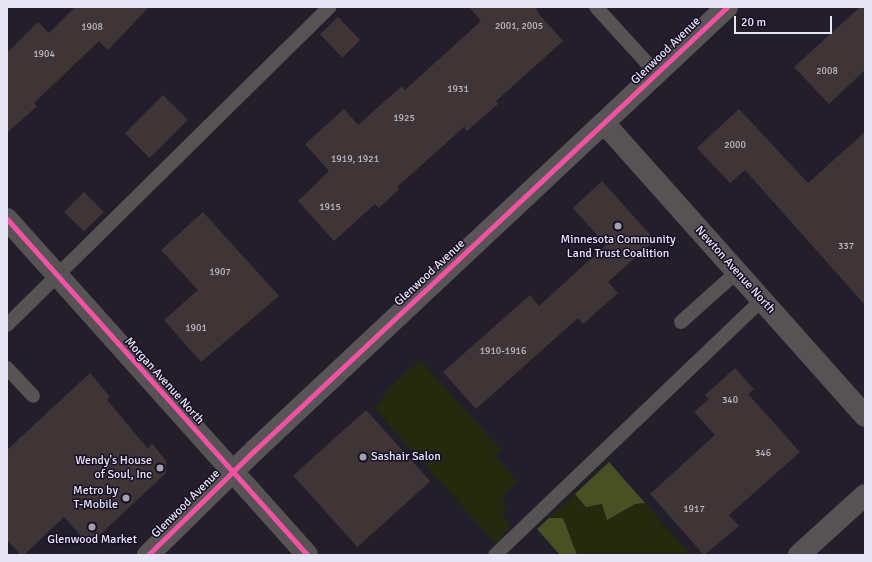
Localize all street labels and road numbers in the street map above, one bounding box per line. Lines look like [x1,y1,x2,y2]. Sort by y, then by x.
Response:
street label: Glenwood Avenue [628,14,704,88]
street label: Newton Avenue North [692,223,778,317]
street label: Glenwood Avenue [392,237,468,309]
street label: Morgan Avenue North [121,335,207,427]
street label: Glenwood Avenue [149,467,223,541]

